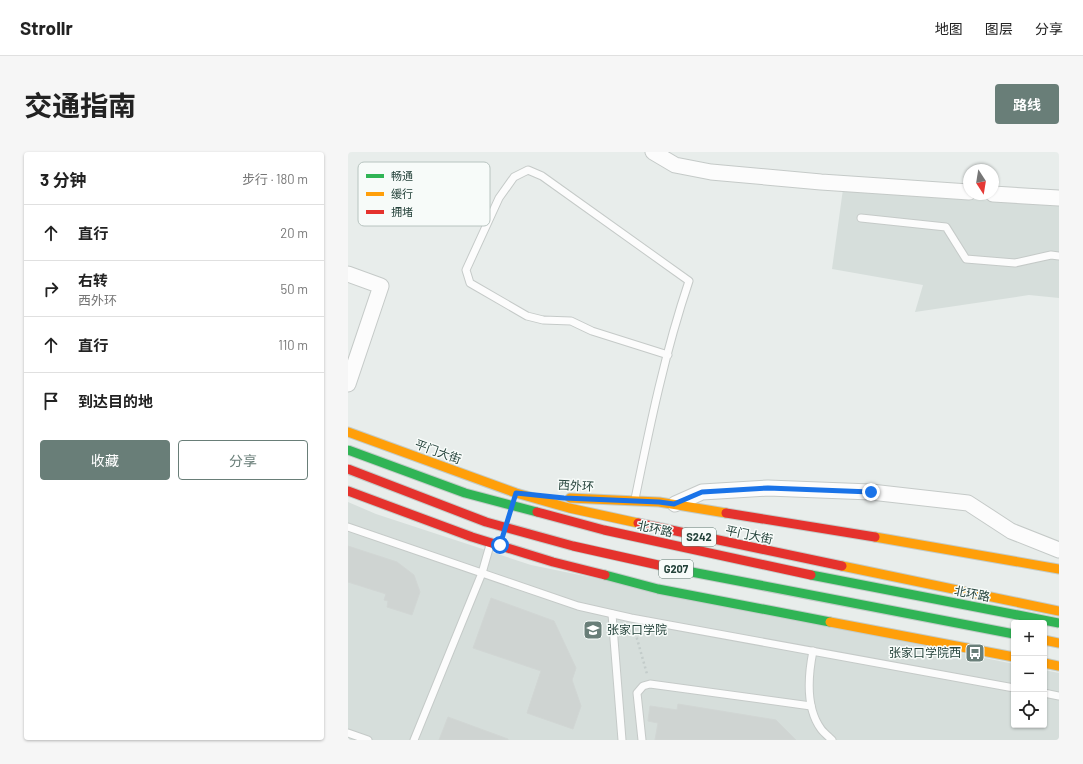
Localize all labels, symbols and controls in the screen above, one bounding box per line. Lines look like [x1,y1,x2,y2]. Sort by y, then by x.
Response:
text: Strollr [20,16,73,39]
text: 地图 [935,20,963,37]
text: 图层 [985,20,1013,37]
text: 分享 [1035,20,1063,37]
button: 路线 [995,84,1059,124]
text: 交通指南 [24,88,136,122]
legend [358,162,490,226]
north arrow [963,164,999,200]
text: 3 分钟 [40,169,87,189]
text: 畅通 [391,169,413,182]
text: 步行 · 180 m [242,171,308,187]
text: 缓行 [391,187,413,200]
text: 拥堵 [391,205,413,218]
icon: ahead [40,222,62,244]
text: 直行 [78,224,108,242]
text: 20 m [280,225,308,241]
text: 右转 [78,271,108,289]
icon: right [40,278,62,300]
text: 50 m [281,281,308,297]
text: 西外环 [78,292,117,308]
icon: ahead [40,334,62,356]
text: 直行 [78,336,108,354]
text: 110 m [278,337,308,353]
icon: arrive [40,390,62,412]
text: 到达目的地 [78,392,153,410]
street label: 平门大街 [413,436,463,466]
button: 收藏 [40,440,170,480]
button: 分享 [178,440,308,480]
street label: 西外环 [558,477,594,493]
route end [862,483,880,501]
street label: 北环路 [636,517,674,539]
street label: 平门大街 [724,522,774,546]
road number: S242 [682,528,716,546]
route start [491,536,509,554]
road number: G207 [659,560,693,578]
street label: 北环路 [953,583,991,603]
school or university icon: 张家口学院 [582,619,604,641]
map controls [1011,620,1047,728]
button: + [1011,620,1047,656]
place label: 张家口学院 [607,622,667,636]
bus stop icon: 张家口学院西 [964,642,986,664]
place label: 张家口学院西 [889,645,961,659]
button: − [1011,656,1047,692]
button: locate [1011,692,1047,728]

